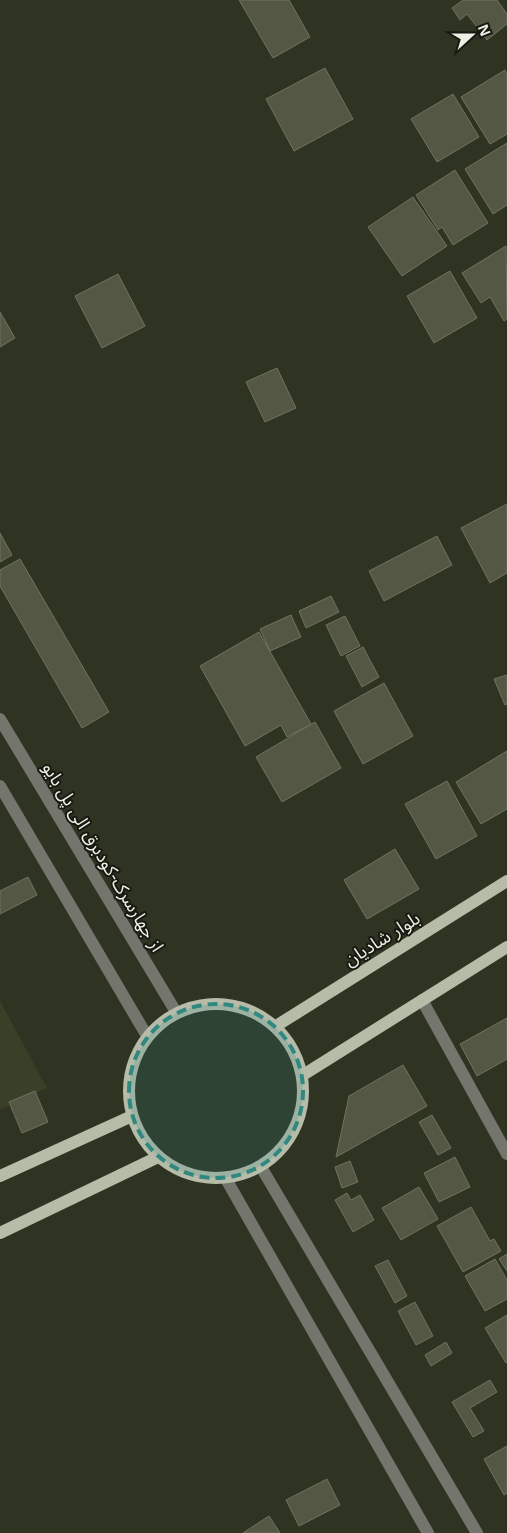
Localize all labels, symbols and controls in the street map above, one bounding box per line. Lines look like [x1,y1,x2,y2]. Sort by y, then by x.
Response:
north arrow [447,10,497,60]
text: N [474,21,496,39]
street label: از جهارسرک-کودبرق الی پل بایو [37,757,170,956]
street label: بلوار شادیان [339,905,424,971]

